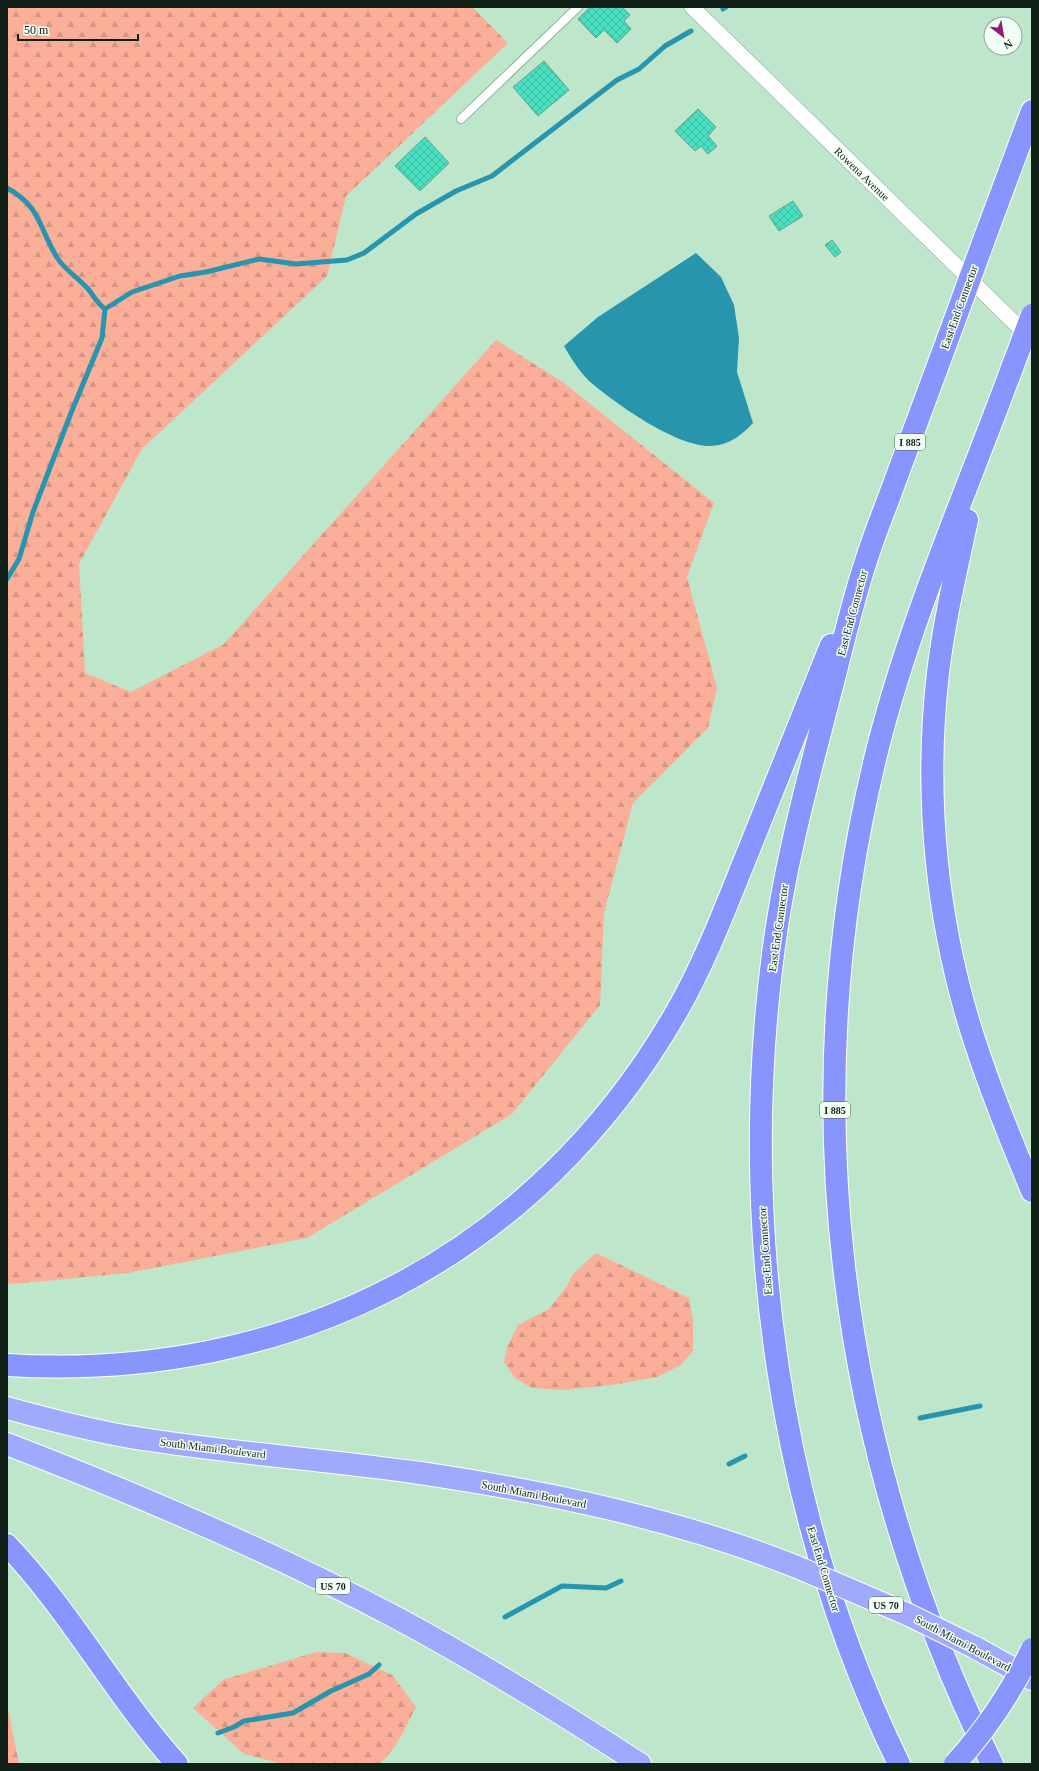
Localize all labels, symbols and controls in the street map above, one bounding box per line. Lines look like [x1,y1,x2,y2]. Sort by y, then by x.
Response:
scale bar [18,16,138,42]
north arrow [983,16,1023,56]
text: 50 m [24,23,49,37]
text: N [1002,37,1015,52]
street label: Rowena Avenue [832,145,892,203]
street label: East End Connector [938,263,980,350]
road number: I 885 [895,434,925,450]
street label: East End Connector [835,569,869,657]
street label: East End Connector [766,883,790,972]
road number: I 885 [820,1102,850,1118]
street label: East End Connector [756,1206,774,1295]
street label: South Miami Boulevard [160,1436,267,1460]
street label: South Miami Boulevard [481,1478,588,1510]
street label: East End Connector [805,1525,843,1613]
road number: US 70 [316,1578,350,1594]
road number: US 70 [869,1597,903,1613]
street label: South Miami Boulevard [913,1613,1013,1673]

